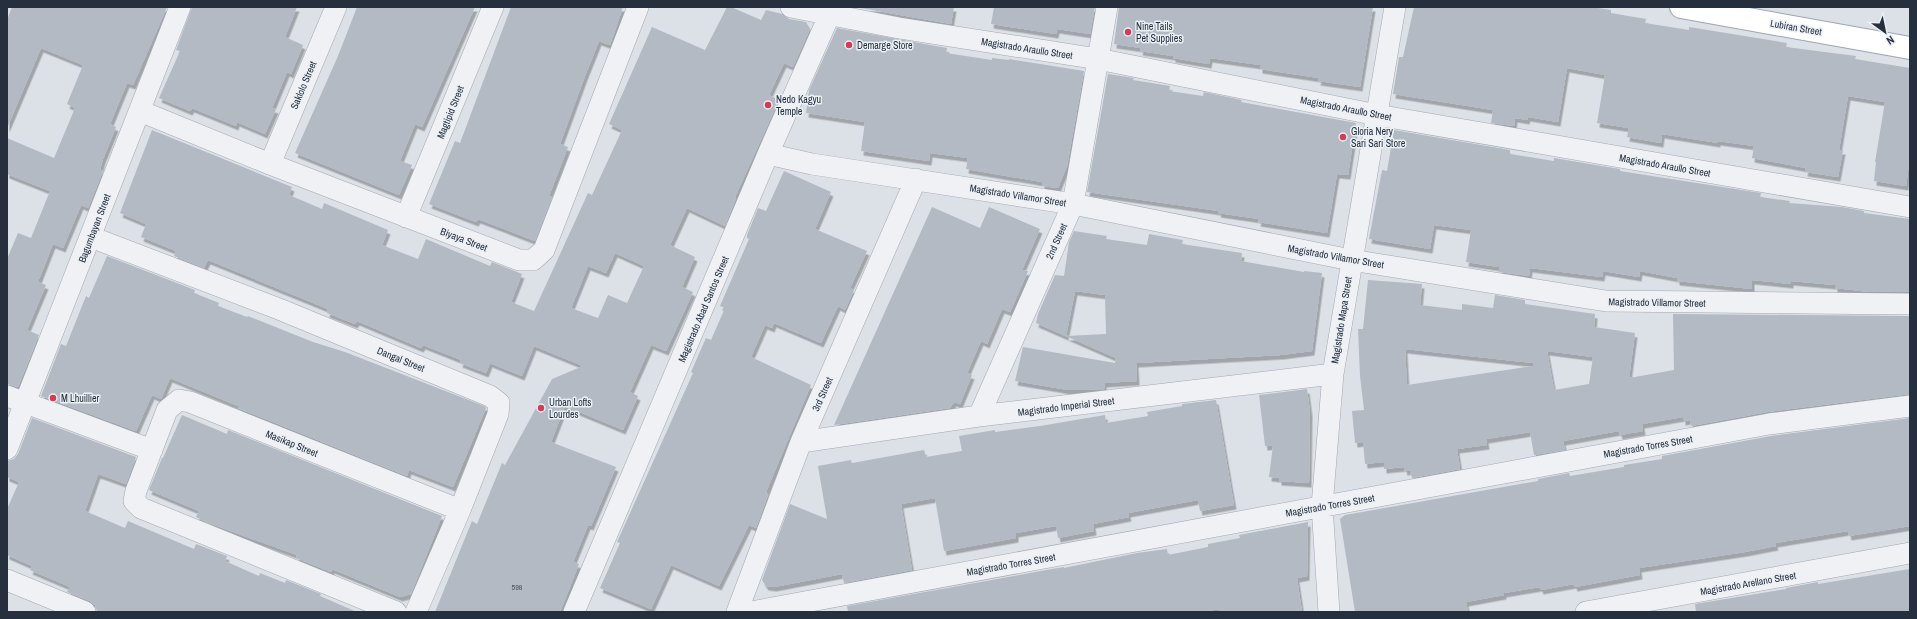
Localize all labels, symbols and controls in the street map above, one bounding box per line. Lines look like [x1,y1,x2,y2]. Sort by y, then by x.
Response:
north arrow [1865,12,1905,52]
street label: Lubiran Street [1769,17,1823,39]
place label: Nine Tails Pet Supplies [1136,20,1183,45]
marker: Nine Tails Pet Supplies [1123,27,1133,37]
text: N [1884,33,1897,48]
street label: Magistrado Araullo Street [980,35,1074,62]
place label: Demarge Store [857,39,913,52]
marker: Demarge Store [844,40,854,50]
street label: Saklolo Street [288,59,320,111]
street label: Magtipid Street [434,83,467,141]
place label: Nedo Kagyu Temple [776,93,821,118]
street label: Magistrado Araullo Street [1299,93,1393,124]
marker: Nedo Kagyu Temple [763,100,773,110]
place label: Gloria Nery Sari Sari Store [1351,125,1406,150]
marker: Gloria Nery Sari Sari Store [1338,132,1348,142]
street label: Magistrado Araullo Street [1618,151,1712,180]
street label: Magistrado Villamor Street [969,181,1068,210]
street label: Bagumbayan Street [75,191,114,264]
street label: 2nd Street [1043,221,1070,261]
street label: Biyaya Street [439,225,490,255]
street label: Magistrado Villamor Street [1287,242,1386,271]
street label: Magistrado Abad Santos Street [675,254,732,364]
street label: Magistrado Mapa Street [1328,275,1355,365]
street label: Magistrado Villamor Street [1608,295,1707,310]
street label: Dangal Street [375,344,427,375]
street label: 3rd Street [809,374,836,413]
place label: M Lhuillier [61,392,100,405]
marker: M Lhuillier [48,393,58,403]
street label: Magistrado Imperial Street [1017,394,1116,419]
place label: Urban Lofts Lourdes [549,396,591,421]
marker: Urban Lofts Lourdes [536,403,546,413]
street label: Masikap Street [264,427,320,460]
street label: Magistrado Torres Street [1603,432,1694,461]
street label: Magistrado Torres Street [1285,491,1376,520]
street label: Magistrado Torres Street [966,550,1057,579]
street label: Magistrado Arellano Street [1699,569,1798,598]
house number: 598 [512,582,523,592]

